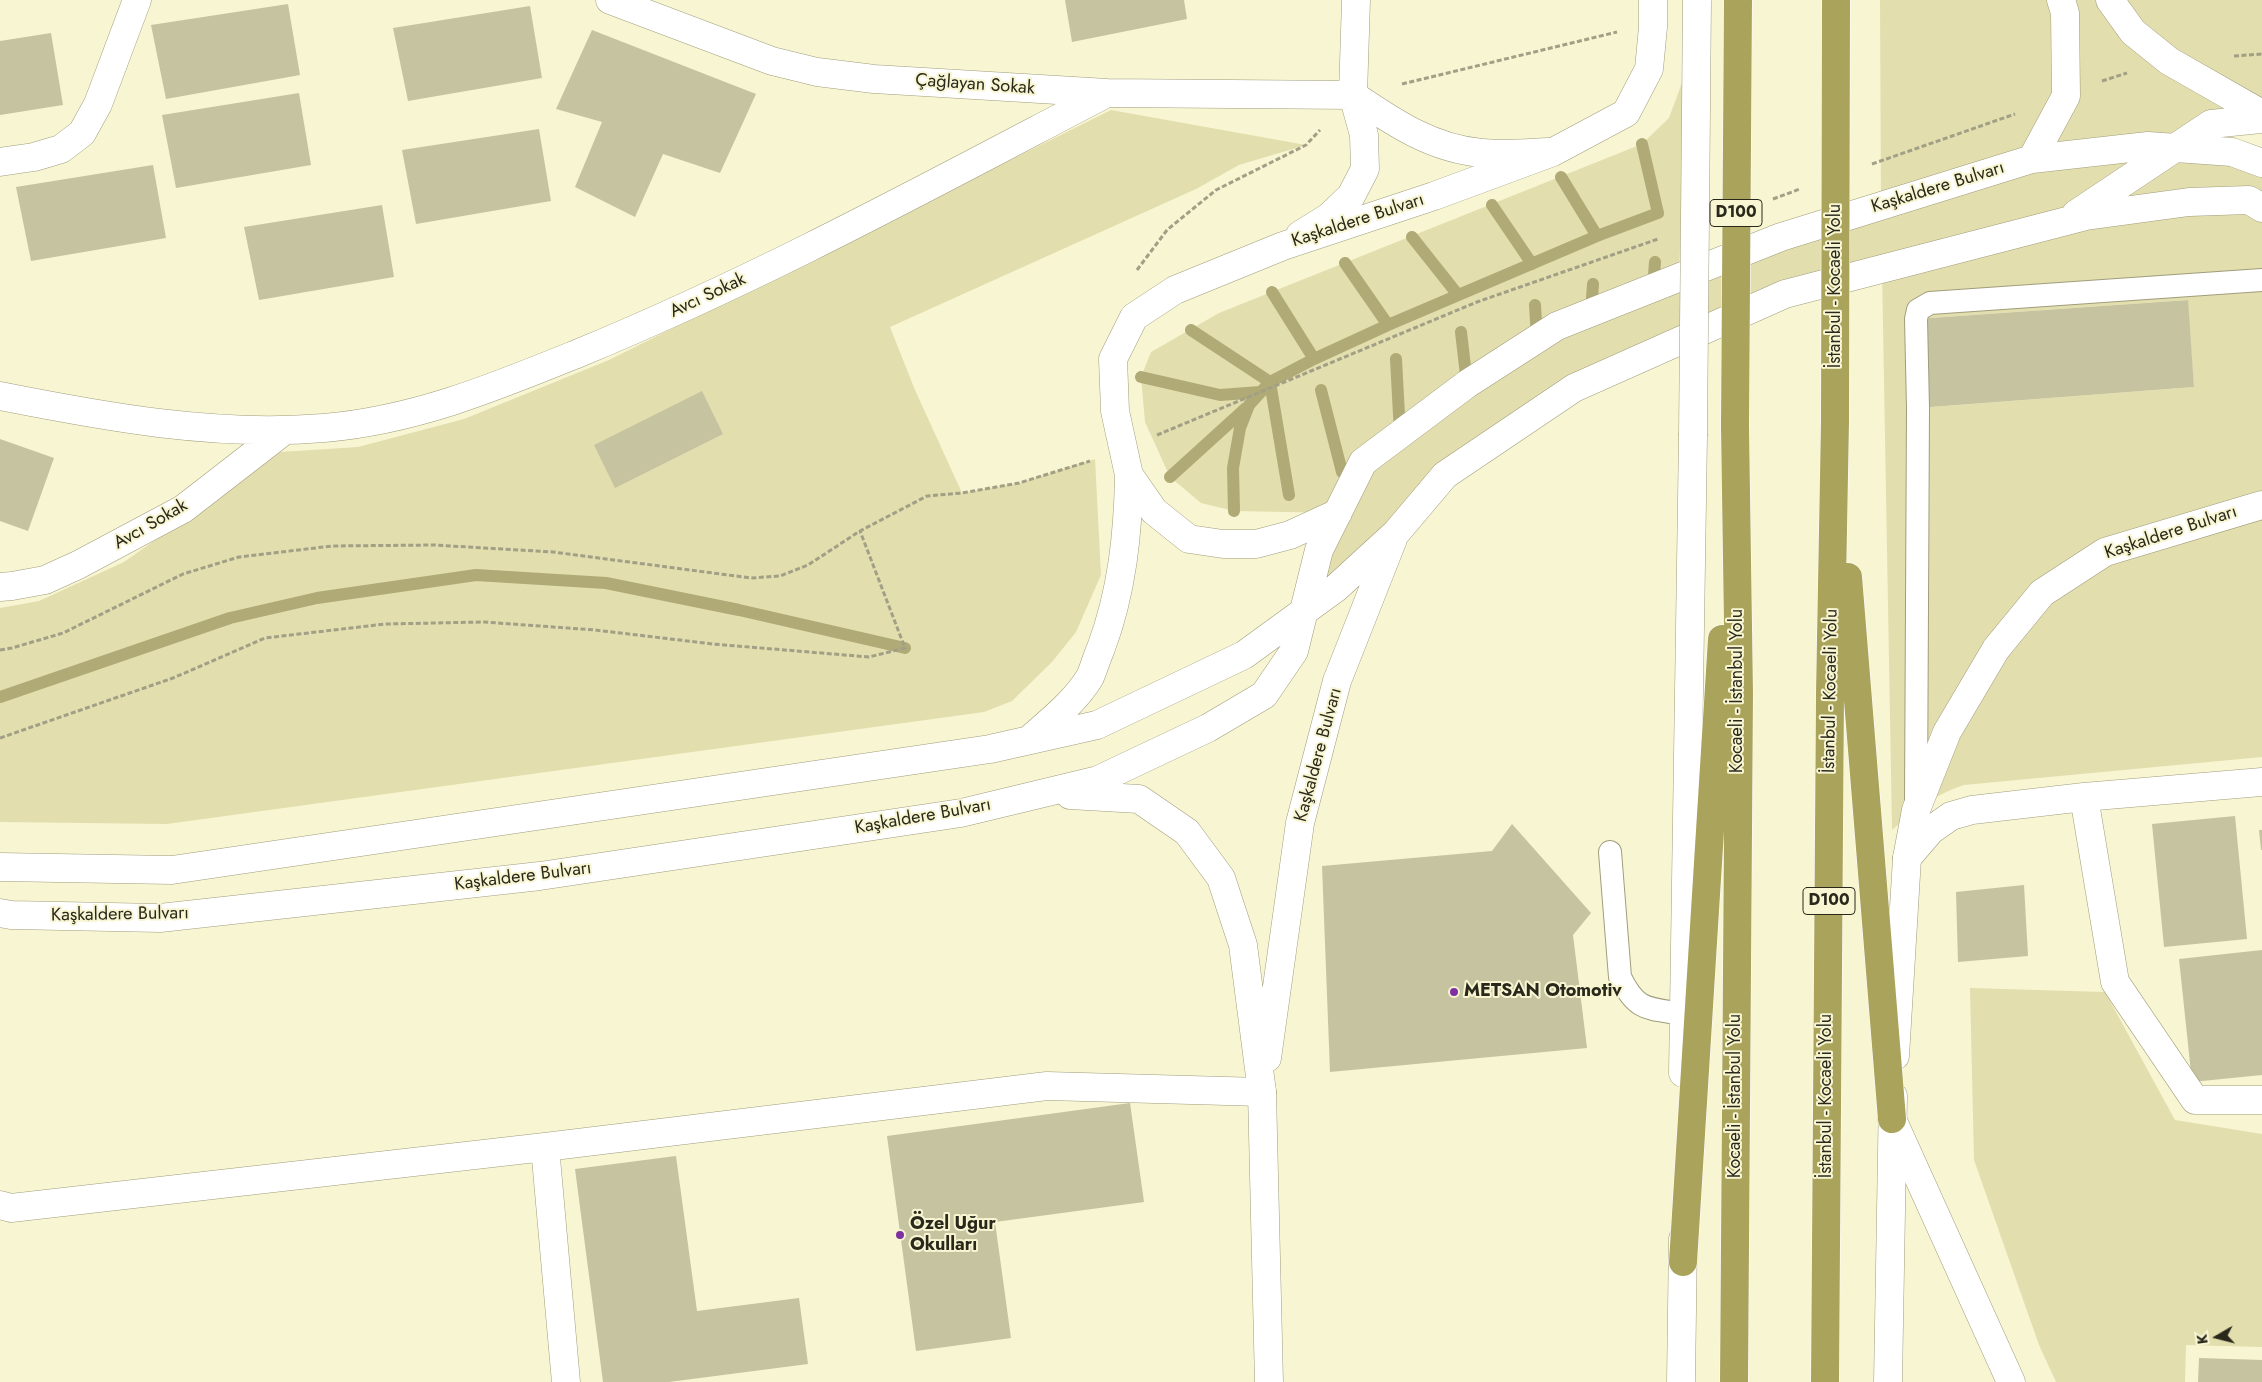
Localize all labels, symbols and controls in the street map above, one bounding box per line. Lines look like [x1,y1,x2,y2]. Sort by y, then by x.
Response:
street label: Çağlayan Sokak [915,70,1035,100]
street label: Kaşkaldere Bulvarı [1869,158,2007,218]
street label: Kaşkaldere Bulvarı [1289,189,1427,253]
road number: D100 [1710,200,1762,227]
street label: İstanbul - Kocaeli Yolu [1825,204,1847,368]
street label: Avcı Sokak [667,269,749,323]
street label: Avcı Sokak [110,495,192,555]
street label: Kaşkaldere Bulvarı [2102,501,2240,565]
street label: Kocaeli - İstanbul Yolu [1727,609,1749,773]
street label: İstanbul - Kocaeli Yolu [1819,609,1843,773]
street label: Kaşkaldere Bulvarı [1291,686,1347,824]
street label: Kaşkaldere Bulvarı [853,794,993,840]
street label: Kaşkaldere Bulvarı [453,858,593,896]
road number: D100 [1803,888,1855,914]
street label: Kaşkaldere Bulvarı [51,903,189,927]
place label: METSAN Otomotiv [1464,981,1622,1003]
marker: METSAN Otomotiv [1448,986,1460,998]
street label: Kocaeli - İstanbul Yolu [1725,1014,1747,1178]
street label: İstanbul - Kocaeli Yolu [1816,1014,1838,1178]
place label: Özel Uğur Okulları [910,1214,996,1256]
marker: Özel Uğur Okulları [894,1229,906,1241]
north arrow [2192,1312,2242,1362]
text: K [2192,1333,2213,1345]

